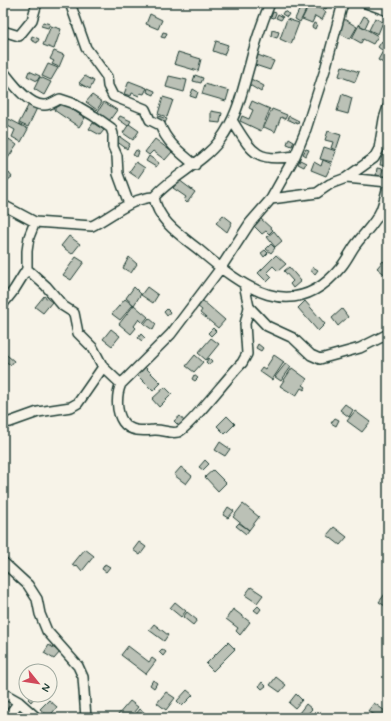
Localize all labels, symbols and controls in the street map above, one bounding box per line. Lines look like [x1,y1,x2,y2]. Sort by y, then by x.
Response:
north arrow [18,663,58,703]
text: N [38,681,54,694]

